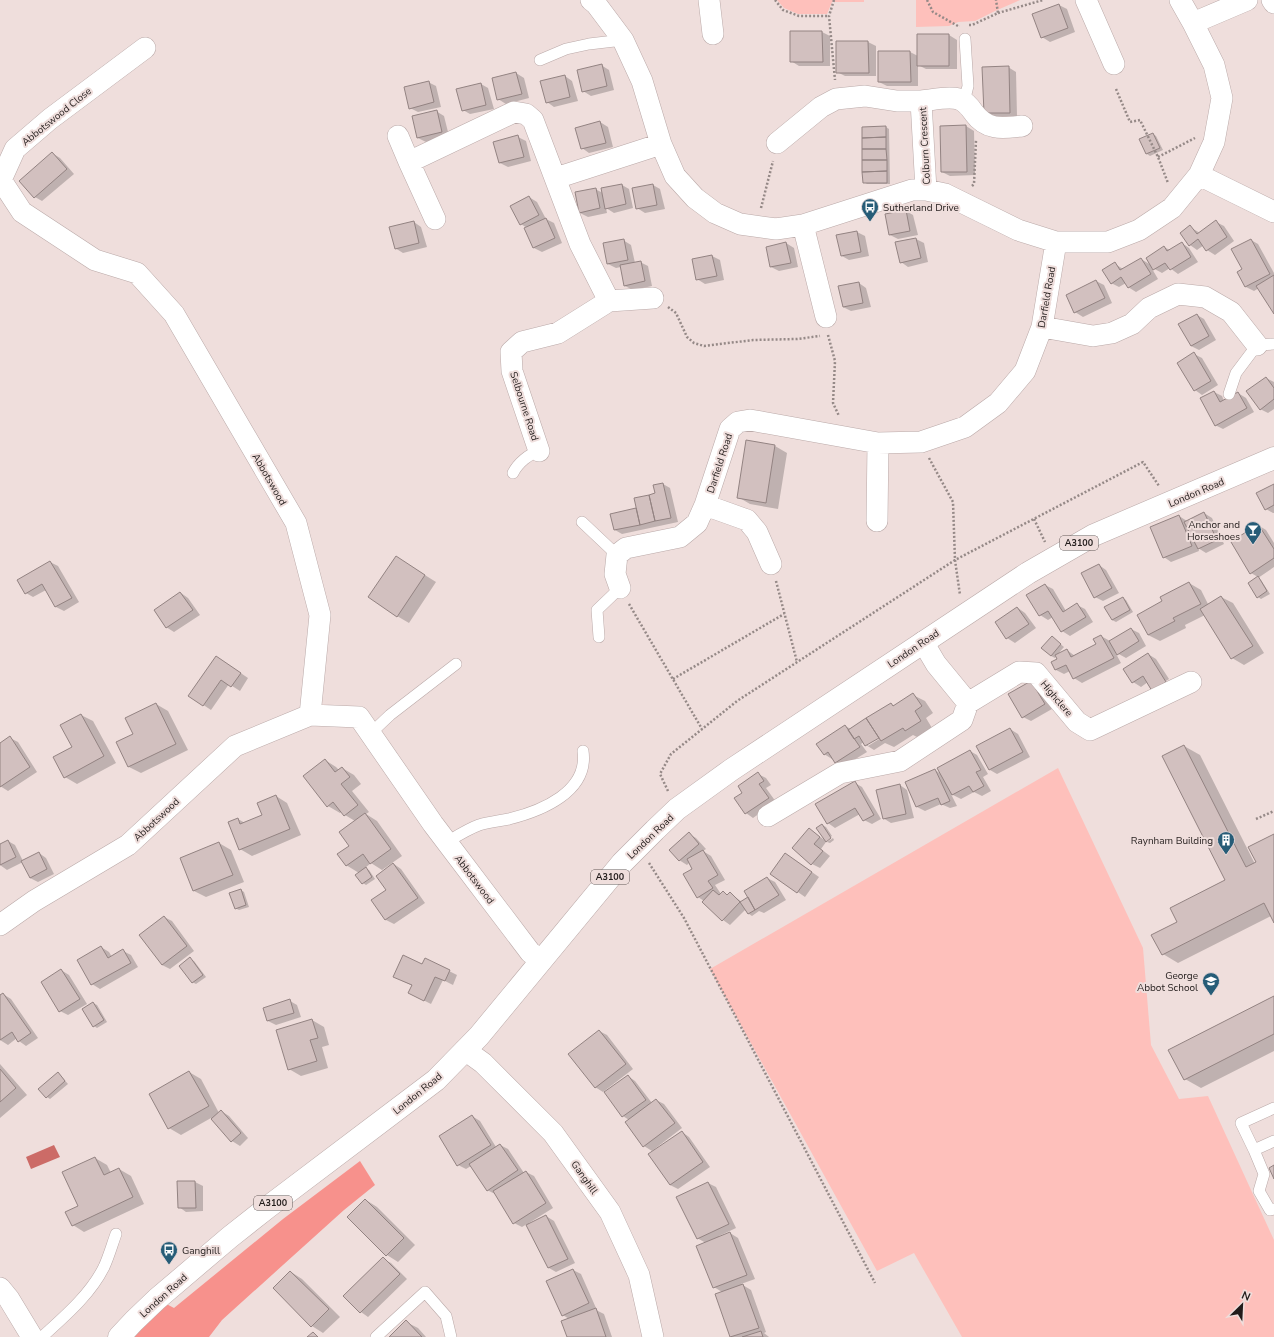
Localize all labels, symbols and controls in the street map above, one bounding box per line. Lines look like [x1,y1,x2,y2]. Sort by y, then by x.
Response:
street label: Abbotswood Close [19,84,94,149]
street label: Colburn Crescent [916,106,934,185]
bus stop icon: Sutherland Drive [860,197,880,222]
place label: Sutherland Drive [883,201,959,215]
street label: Darfield Road [1035,265,1059,329]
street label: Selbourne Road [506,370,542,443]
street label: Darfield Road [704,431,736,495]
street label: Abbotswood [249,451,290,508]
street label: London Road [1166,475,1227,511]
place label: Anchor and Horseshoes [1187,518,1240,544]
bar icon: Anchor and Horseshoes [1243,520,1263,545]
road number: A3100 [1060,536,1098,550]
street label: London Road [885,626,942,671]
street label: Highclere [1037,678,1075,720]
street label: Abbotswood [131,795,183,845]
street label: London Road [624,811,677,862]
building icon: Raynham Building [1216,830,1236,855]
place label: Raynham Building [1131,834,1213,848]
street label: Abbotswood [451,852,497,907]
road number: A3100 [591,870,629,884]
place label: George Abbot School [1137,969,1198,995]
school or university icon: George Abbot School [1201,971,1221,996]
street label: London Road [390,1070,445,1118]
street label: Ganghill [568,1158,601,1197]
road number: A3100 [254,1196,292,1210]
bus stop icon: Ganghill [159,1240,179,1265]
place label: Ganghill [182,1244,220,1258]
street label: London Road [137,1271,191,1321]
north arrow [1222,1285,1262,1325]
text: N [1239,1288,1253,1305]

